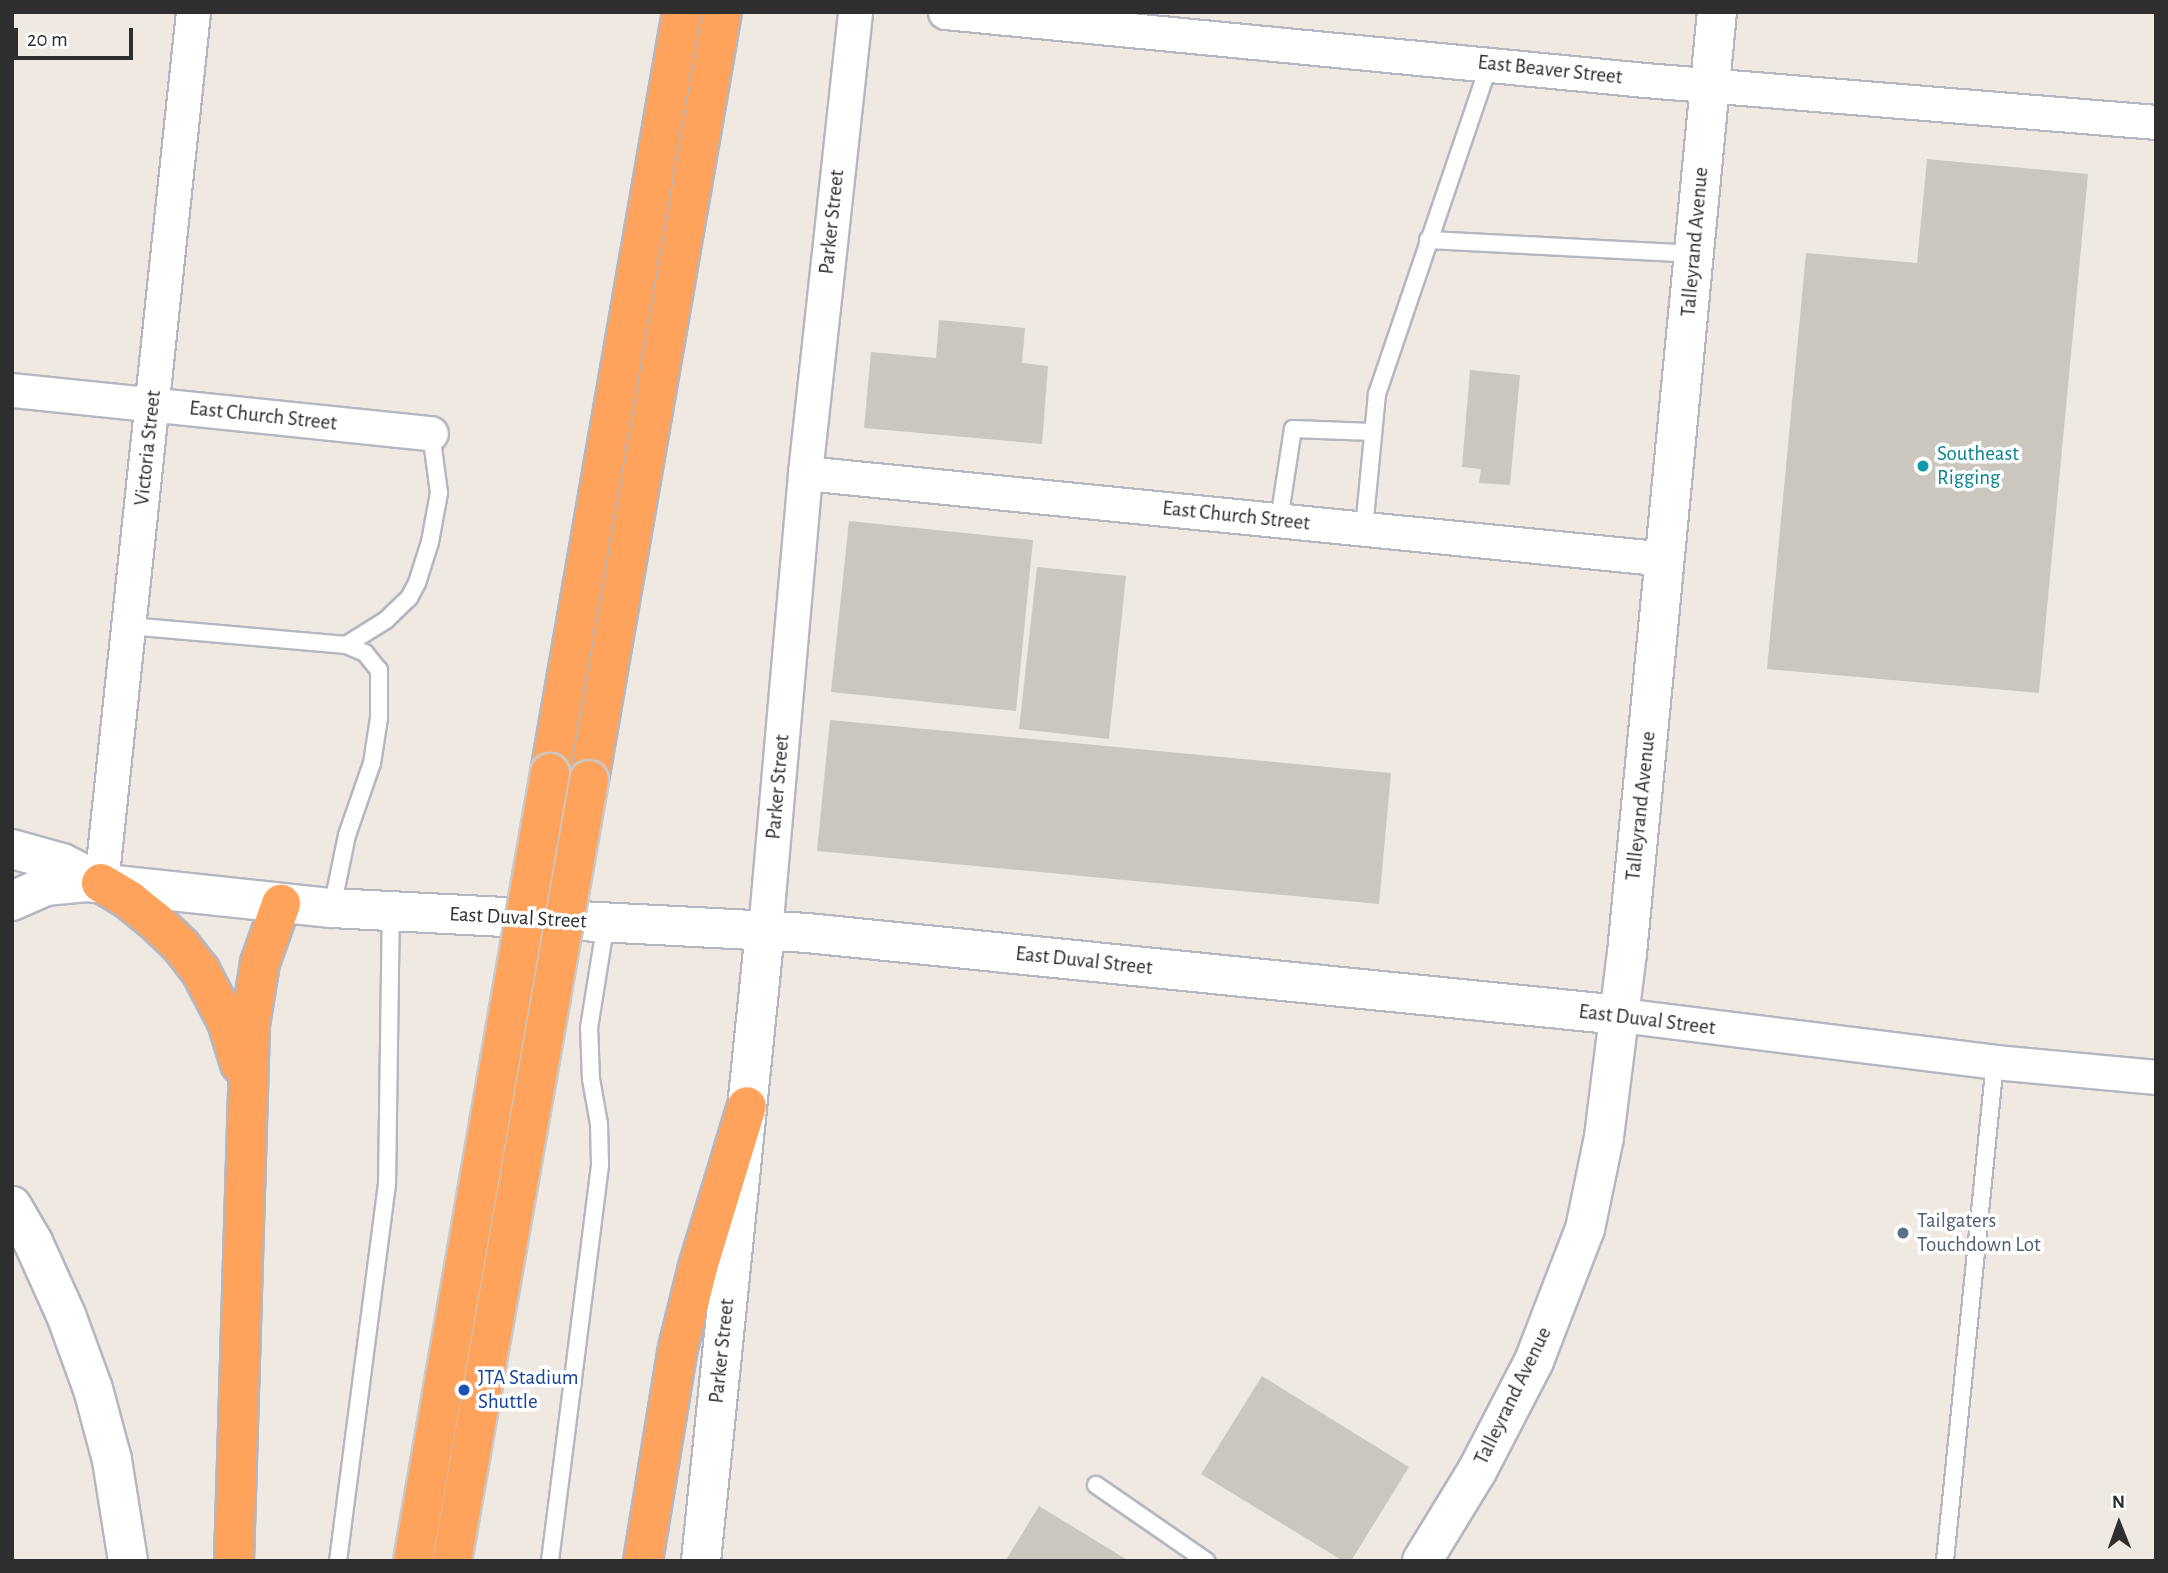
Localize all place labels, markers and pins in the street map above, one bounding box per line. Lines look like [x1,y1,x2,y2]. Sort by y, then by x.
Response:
place label: Southeast Rigging [1937,441,2019,491]
marker: Southeast Rigging [1915,458,1931,474]
place label: Tailgaters Touchdown Lot [1917,1208,2041,1258]
marker: Tailgaters Touchdown Lot [1895,1225,1911,1241]
place label: JTA Stadium Shuttle [478,1365,579,1415]
marker: JTA Stadium Shuttle [456,1382,472,1398]

